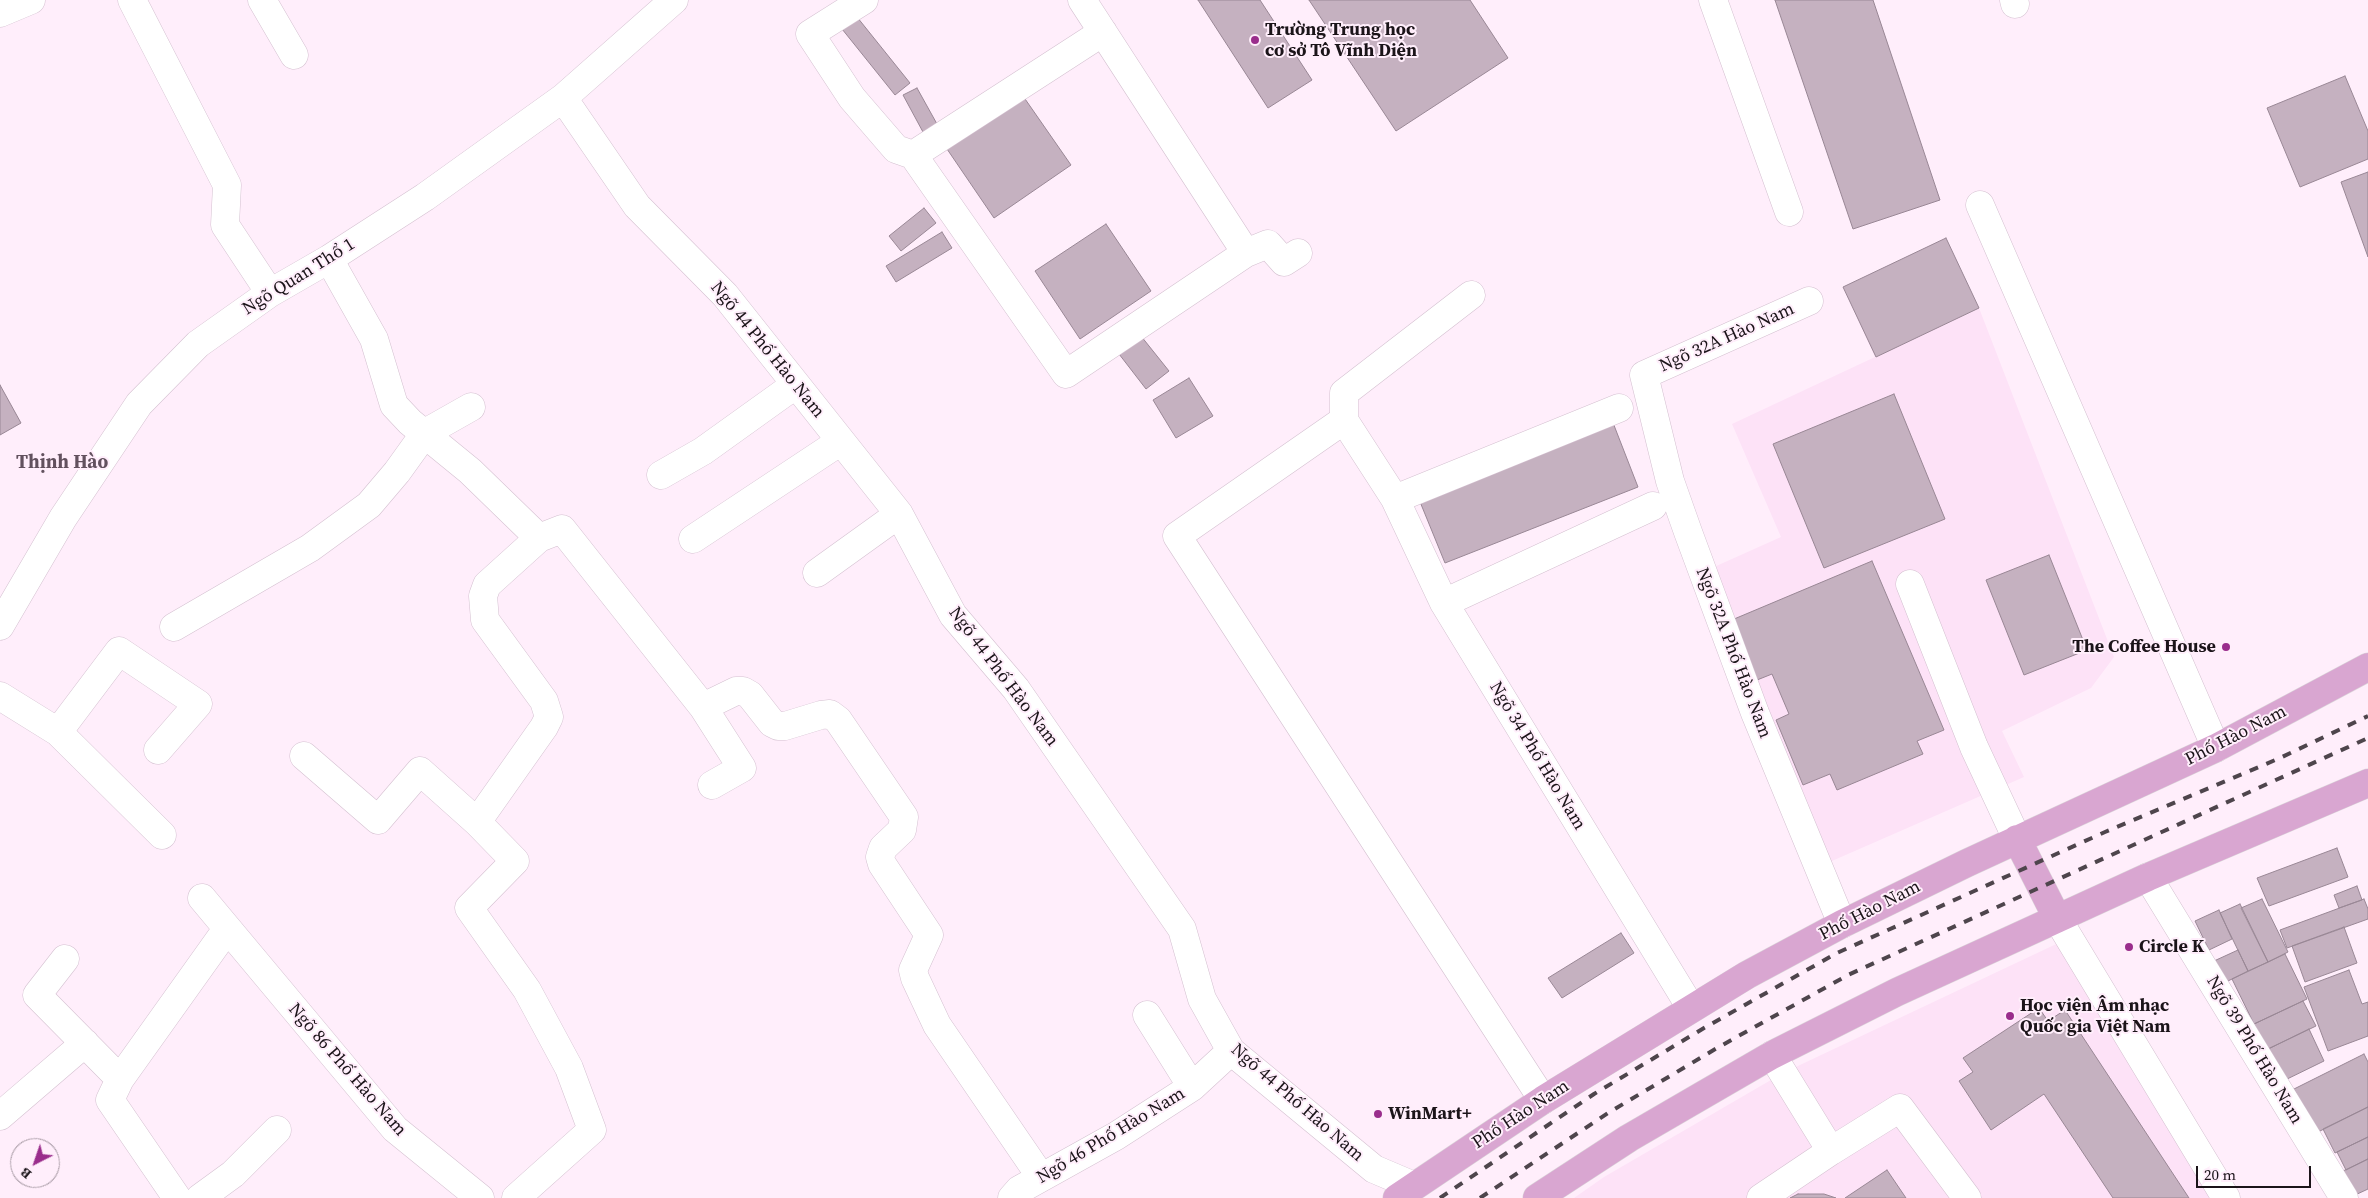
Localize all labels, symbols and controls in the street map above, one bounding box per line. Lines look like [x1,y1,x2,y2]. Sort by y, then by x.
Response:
place label: Trường Trung học cơ sở Tô Vĩnh Diện [1265,19,1417,62]
marker: Trường Trung học cơ sở Tô Vĩnh Diện [1249,34,1261,46]
street label: Ngõ Quan Thổ 1 [239,234,359,320]
street label: Ngõ 44 Phố Hào Nam [705,277,829,423]
street label: Ngõ 32A Hào Nam [1656,299,1798,377]
district label: Thịnh Hào [16,452,108,474]
street label: Ngõ 32A Phố Hào Nam [1690,565,1776,741]
street label: Ngõ 44 Phố Hào Nam [943,603,1063,751]
place label: The Coffee House [2072,636,2216,658]
marker: The Coffee House [2220,641,2232,653]
street label: Ngõ 34 Phố Hào Nam [1484,678,1590,834]
street label: Phố Hào Nam [2182,701,2290,771]
street label: Phố Hào Nam [1816,876,1924,946]
place label: Circle K [2139,936,2204,958]
marker: Circle K [2123,941,2135,953]
street label: Ngõ 39 Phố Hào Nam [2201,972,2307,1128]
place label: Học viện Âm nhạc Quốc gia Việt Nam [2020,995,2171,1038]
street label: Ngõ 86 Phố Hào Nam [283,999,411,1141]
marker: Học viện Âm nhạc Quốc gia Việt Nam [2004,1010,2016,1022]
street label: Ngõ 44 Phố Hào Nam [1226,1039,1368,1167]
street label: Phố Hào Nam [1469,1076,1573,1154]
street label: Ngõ 46 Phố Hào Nam [1033,1083,1189,1189]
place label: WinMart+ [1388,1103,1472,1125]
marker: WinMart+ [1372,1108,1384,1120]
north arrow [10,1138,60,1188]
scale bar [2198,1156,2313,1188]
text: B [16,1163,36,1184]
text: 20 m [2204,1164,2236,1185]

